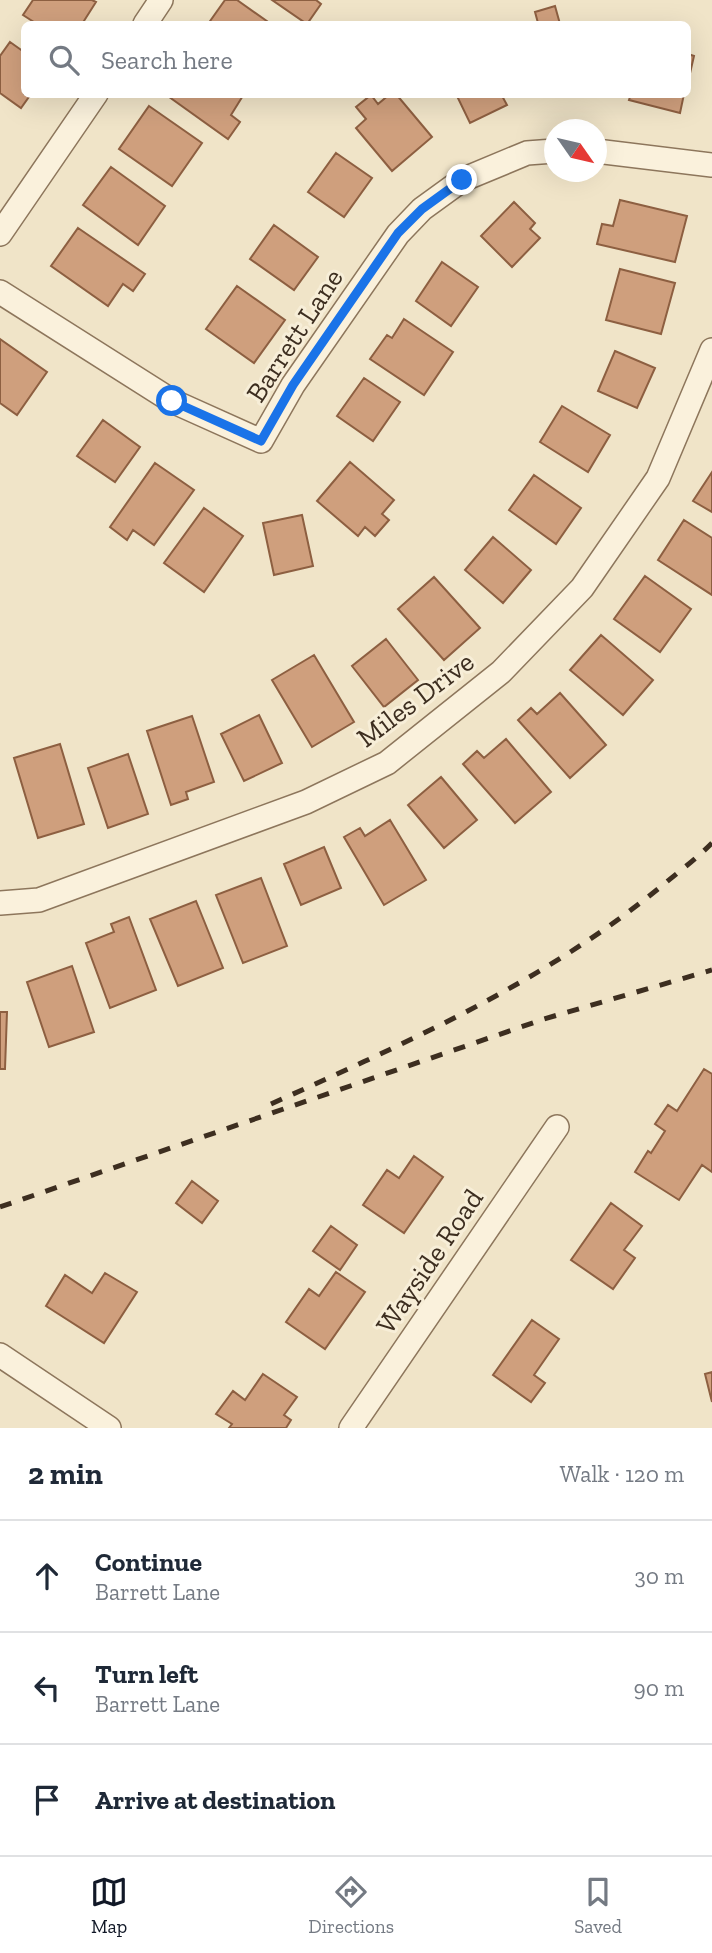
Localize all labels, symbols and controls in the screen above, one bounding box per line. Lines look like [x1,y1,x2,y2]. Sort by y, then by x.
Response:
search box [21,21,691,98]
icon: search [45,41,83,79]
text: Search here [101,44,233,76]
north arrow [544,119,607,182]
route end [446,164,477,195]
street label: Barrett Lane [239,262,350,408]
route start [156,385,187,416]
street label: Miles Drive [350,645,480,754]
street label: Wayside Road [369,1183,490,1340]
text: 2 min [28,1456,103,1492]
text: Walk · 120 m [560,1460,684,1488]
text: Continue [95,1546,202,1578]
icon: ahead [28,1557,66,1595]
text: 30 m [634,1562,684,1590]
text: Barrett Lane [95,1578,220,1606]
text: Turn left [95,1658,198,1690]
icon: left [28,1669,66,1707]
text: 90 m [633,1674,684,1702]
text: Barrett Lane [95,1690,220,1718]
icon: arrive [28,1781,66,1819]
text: Arrive at destination [95,1784,335,1816]
tab: Map [90,1873,128,1938]
tab: Directions [308,1873,394,1938]
tab: Saved [574,1873,622,1938]

